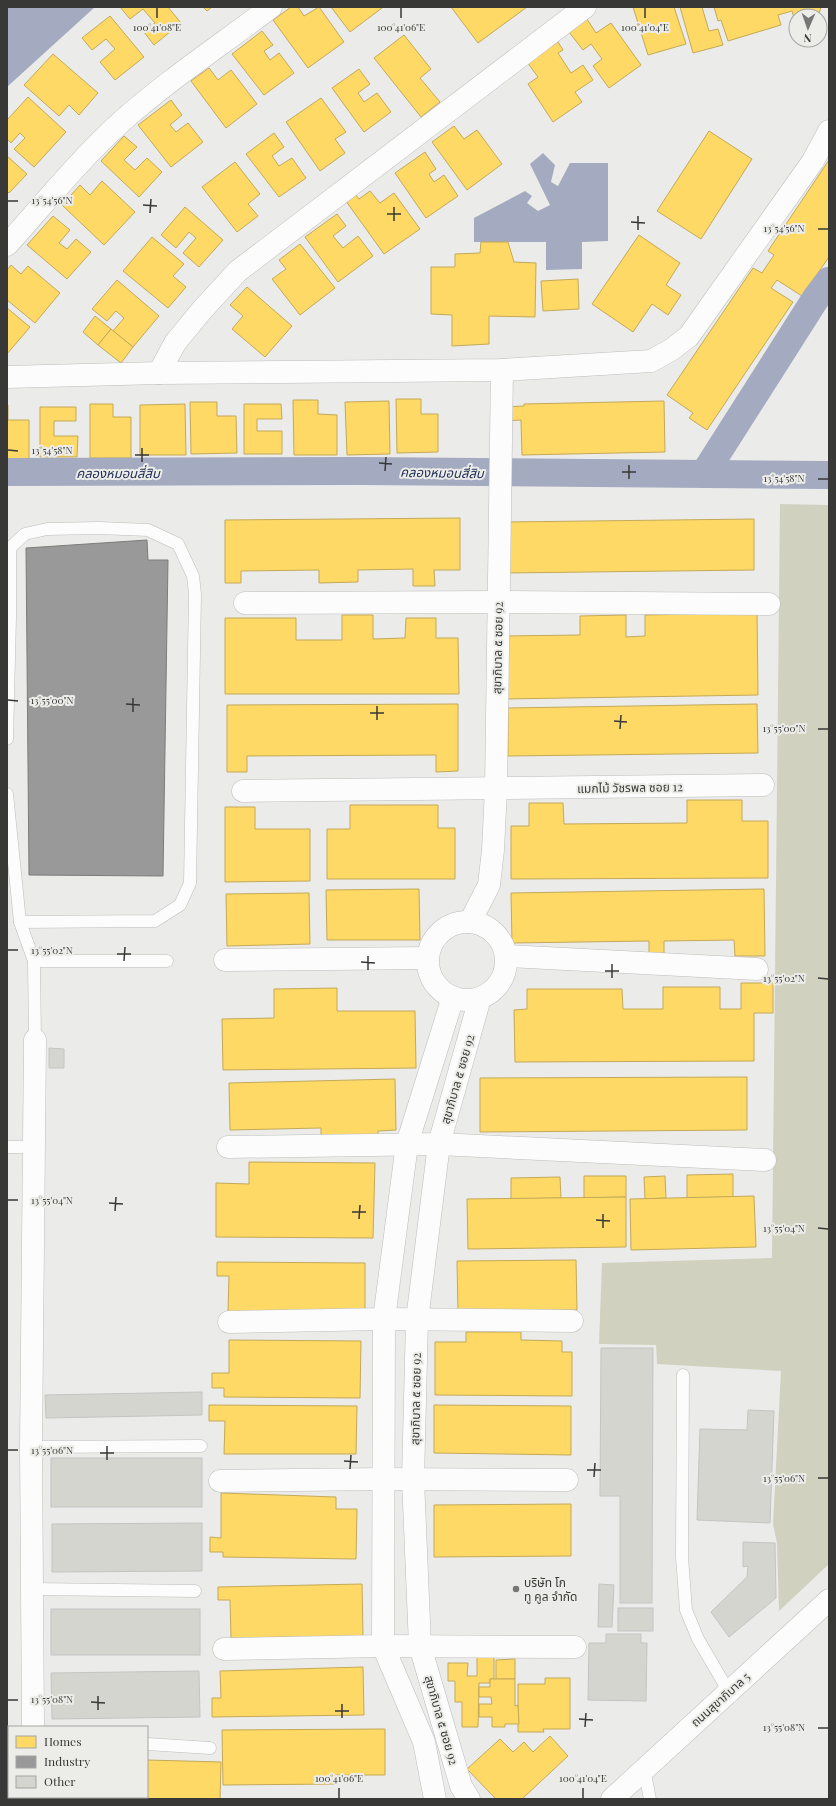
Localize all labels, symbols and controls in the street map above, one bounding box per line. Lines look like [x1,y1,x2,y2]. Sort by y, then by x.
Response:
north arrow [788,8,828,48]
text: 100°41'08"E [133,20,181,34]
text: 100°41'06"E [377,20,425,34]
text: 100°41'04"E [621,20,669,34]
text: N [803,31,812,46]
text: 13°54'56"N [31,193,73,207]
text: 13°54'56"N [763,221,805,235]
text: 13°54'58"N [31,443,73,457]
water label: คลองหมอนสี่สิบ [400,463,485,481]
water label: คลองหมอนสี่สิบ [76,464,161,481]
text: 13°54'58"N [763,471,805,485]
street label: สุขาภิบาล ๕ ซอย 92 [488,601,506,694]
text: 13°55'00"N [30,693,74,707]
text: 13°55'00"N [762,721,806,735]
street label: แมกไม้ วัชรพล ซอย 12 [577,778,683,796]
text: 13°55'02"N [31,943,73,957]
text: 13°55'02"N [763,971,805,985]
street label: สุขาภิบาล ๕ ซอย 92 [437,1032,478,1126]
text: 13°55'04"N [31,1193,73,1207]
text: 13°55'04"N [763,1221,805,1235]
street label: สุขาภิบาล ๕ ซอย 92 [406,1352,424,1445]
text: 13°55'06"N [31,1443,73,1457]
text: 13°55'06"N [763,1471,805,1485]
place label: บริษัท โก ทู คูล จำกัด [524,1574,577,1604]
marker: บริษัท โก ทู คูล จำกัด [511,1584,521,1594]
street label: ถนนสุขาภิบาล 5 [687,1668,753,1730]
street label: สุขาภิบาล ๕ ซอย 92 [422,1673,463,1767]
text: 13°55'08"N [31,1692,73,1706]
text: 13°55'08"N [763,1720,805,1734]
legend [8,1726,148,1798]
text: Homes [44,1733,82,1749]
text: Industry [44,1753,90,1769]
text: 100°41'06"E [315,1771,363,1785]
text: 100°41'04"E [559,1771,607,1785]
text: Other [44,1773,76,1789]

